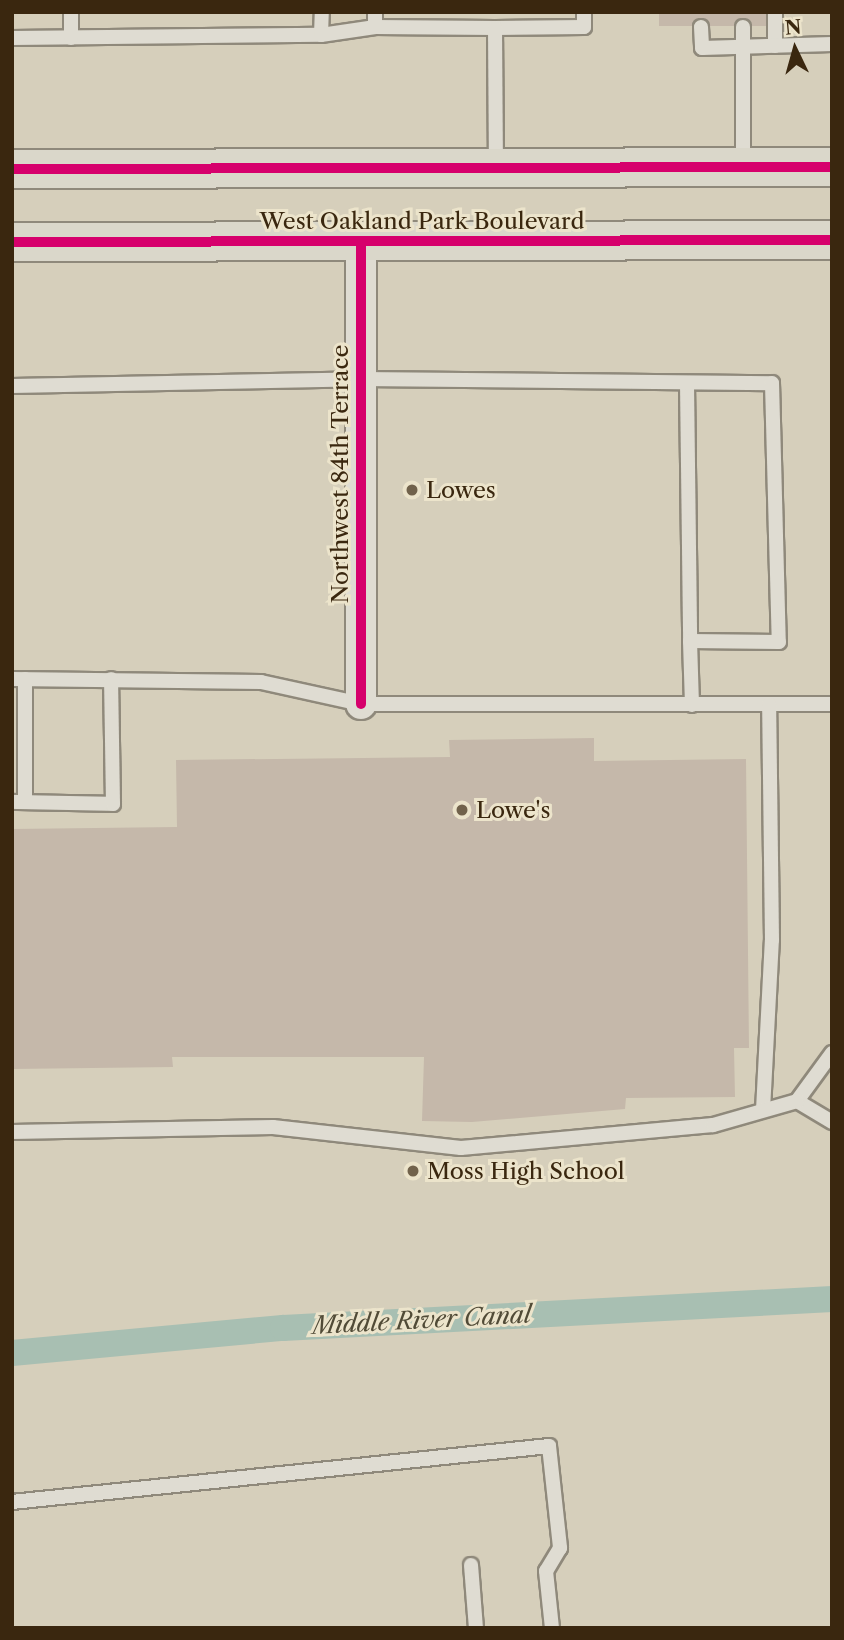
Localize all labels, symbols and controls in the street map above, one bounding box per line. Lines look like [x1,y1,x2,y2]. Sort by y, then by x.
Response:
north arrow [760,14,830,84]
text: N [784,15,802,40]
street label: West Oakland Park Boulevard [259,207,585,235]
street label: Northwest 84th Terrace [326,344,354,604]
place label: Lowes [426,476,496,504]
marker: Lowes [404,482,420,498]
place label: Lowe's [476,796,550,824]
marker: Lowe's [454,802,470,818]
place label: Moss High School [427,1157,625,1185]
marker: Moss High School [405,1163,421,1179]
water label: Middle River Canal [312,1300,532,1340]

